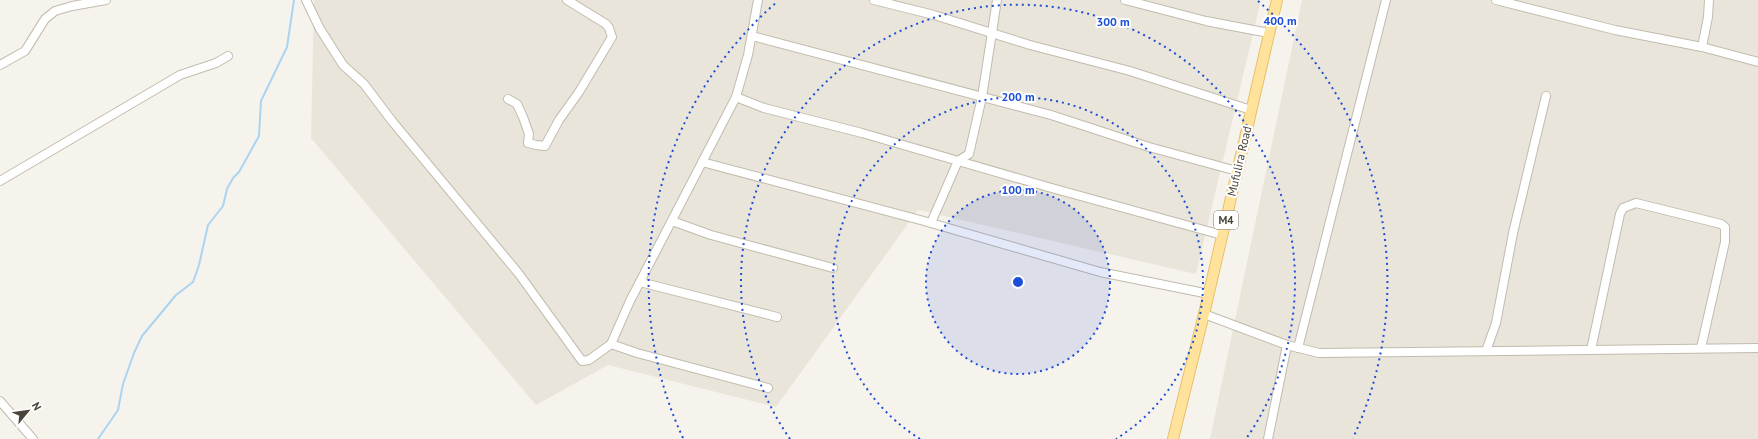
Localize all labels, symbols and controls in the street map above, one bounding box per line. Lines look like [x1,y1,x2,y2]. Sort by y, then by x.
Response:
text: 400 m [1263,13,1297,28]
text: 300 m [1096,14,1130,29]
text: 200 m [1001,89,1035,104]
street label: Mufulira Road [1224,124,1254,198]
text: 100 m [1001,182,1035,197]
road number: M4 [1214,211,1238,229]
centre of rings [1011,275,1025,289]
north arrow [8,391,48,431]
text: N [29,400,45,413]

